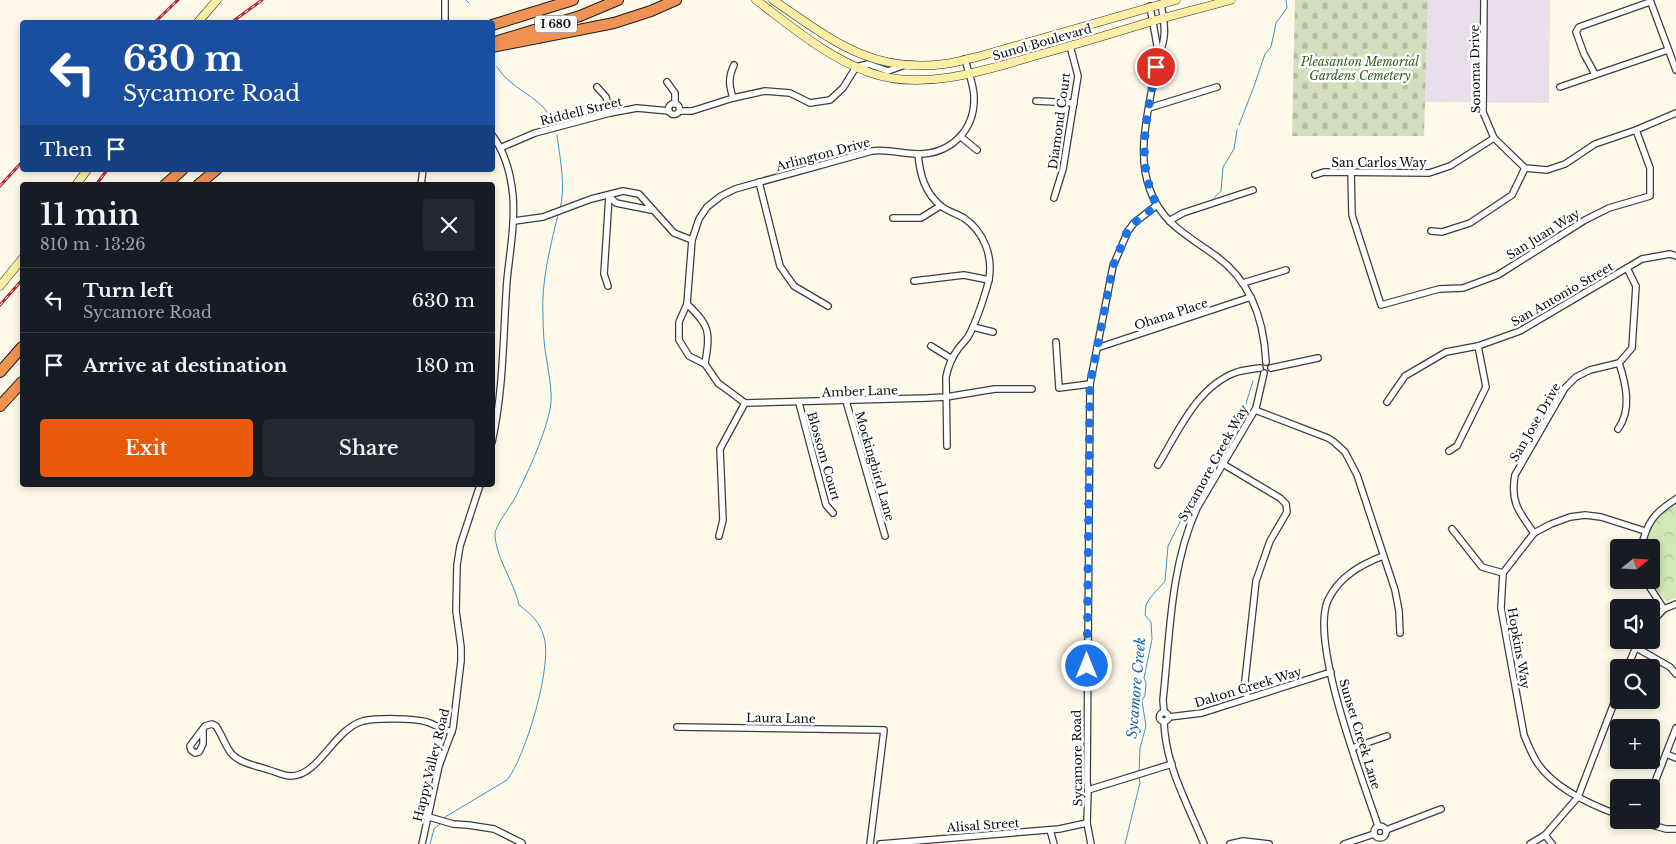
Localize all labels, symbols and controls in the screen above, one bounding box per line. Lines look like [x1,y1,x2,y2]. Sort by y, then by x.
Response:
road number: I 680 [535,15,577,32]
street label: Sunol Boulevard [991,21,1093,63]
street label: Sonoma Drive [1467,24,1483,114]
text: 630 m [123,37,243,80]
icon: left [40,40,105,105]
pin [1135,46,1177,88]
icon: arrive [1142,53,1170,81]
park label: Pleasanton Memorial Gardens Cemetery [1300,54,1419,83]
street label: Diamond Court [1045,71,1073,170]
text: Sycamore Road [123,80,300,107]
street label: Riddell Street [538,93,624,128]
street label: Arlington Drive [773,134,872,174]
icon: arrive [102,135,130,163]
text: Then [40,138,92,161]
street label: San Carlos Way [1331,155,1427,170]
text: 11 min [40,196,140,233]
button: close [423,199,475,251]
street label: San Juan Way [1504,205,1583,263]
text: 810 m · 13:26 [40,234,145,254]
street label: San Antonio Street [1508,258,1616,329]
text: Turn left [83,279,174,302]
icon: left [40,286,68,314]
text: 630 m [412,289,475,312]
street label: Ohana Place [1132,295,1210,333]
text: Sycamore Road [83,302,212,322]
icon: arrive [40,351,68,379]
text: Arrive at destination [83,354,287,377]
text: 180 m [416,354,475,377]
street label: San Jose Drive [1506,380,1564,464]
street label: Amber Lane [821,382,898,400]
street label: Sycamore Creek Way [1175,402,1251,524]
street label: Mockingbird Lane [852,409,898,523]
street label: Blossom Court [804,410,844,503]
button: Exit [40,419,253,477]
button: Share [263,419,475,477]
north arrow [1610,539,1660,589]
map controls [1610,539,1660,829]
button: sound [1610,599,1660,649]
street label: Hopkins Way [1504,606,1534,690]
water label: Sycamore Creek [1123,637,1149,739]
position arrow [1060,639,1112,691]
button: search [1610,659,1660,709]
street label: Dalton Creek Way [1193,663,1304,710]
street label: Sunset Creek Lane [1336,677,1384,791]
street label: Happy Valley Road [410,707,452,823]
street label: Laura Lane [746,710,816,726]
street label: Sycamore Road [1069,710,1085,806]
button: + [1610,719,1660,769]
button: − [1610,779,1660,829]
street label: Alisal Street [945,815,1020,835]

